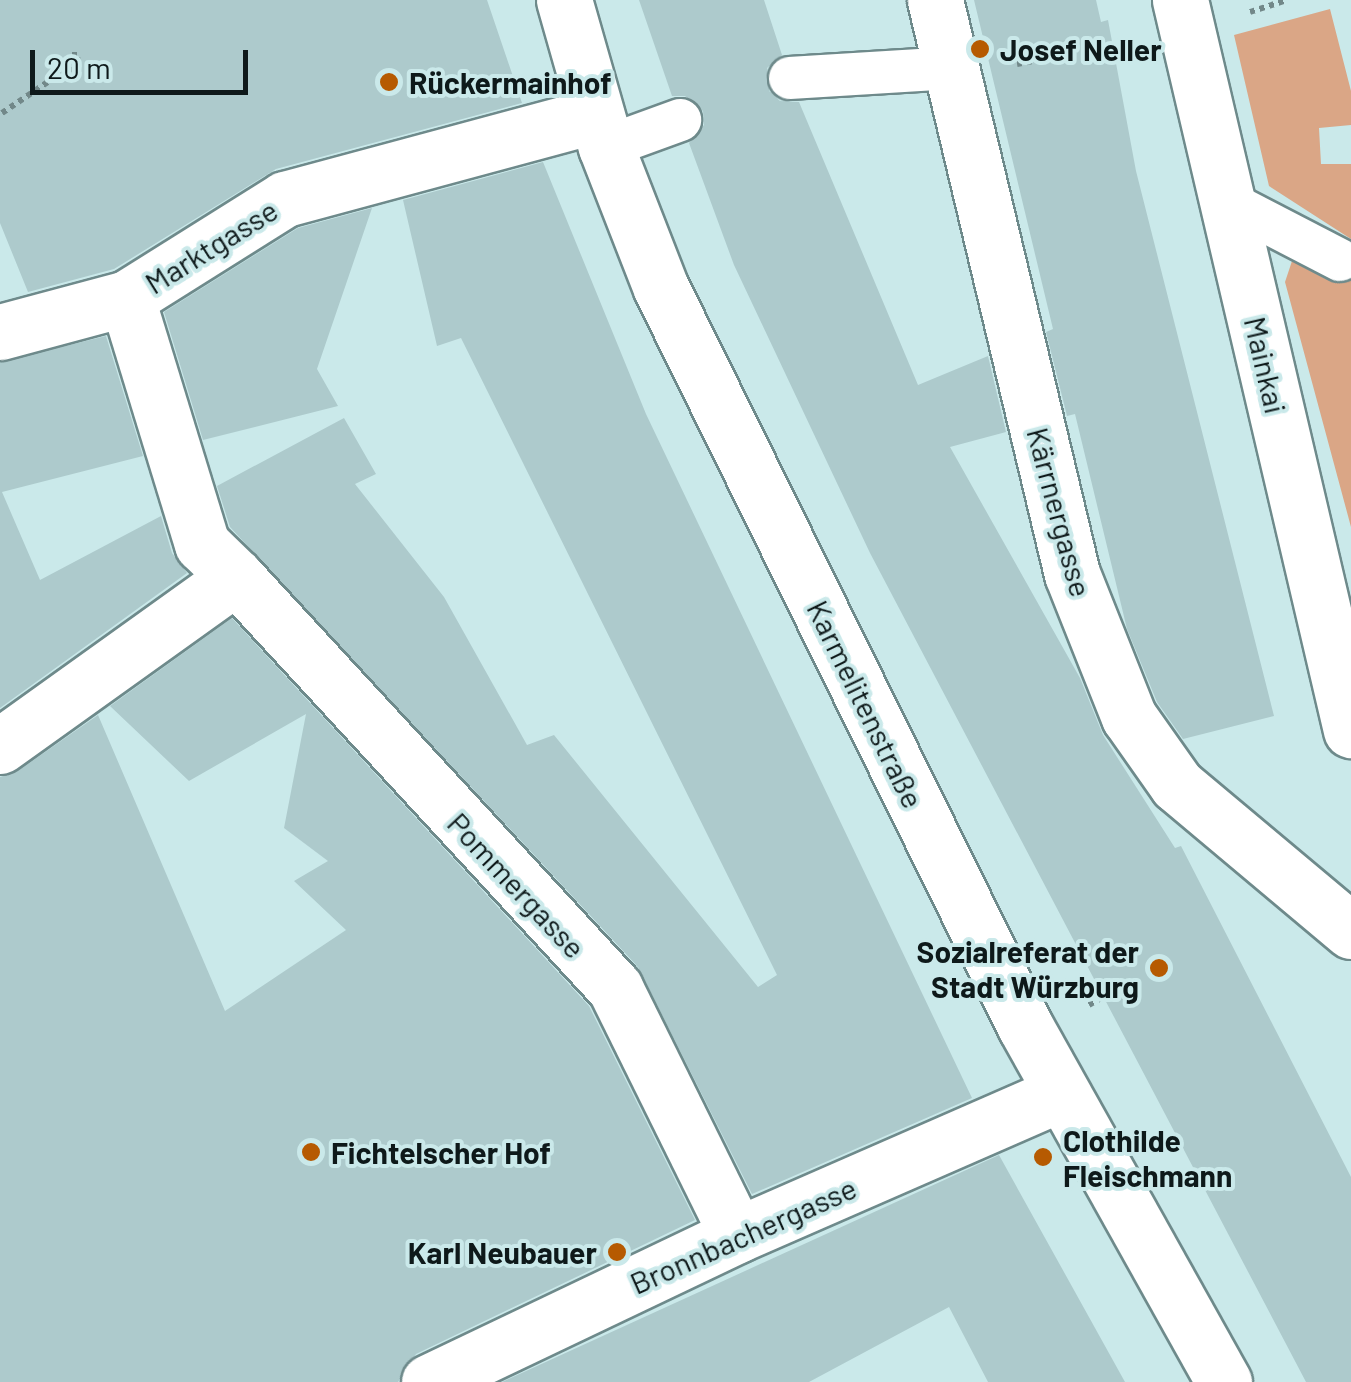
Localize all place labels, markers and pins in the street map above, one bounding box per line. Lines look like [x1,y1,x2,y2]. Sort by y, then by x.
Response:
place label: Josef Neller [1000,31,1162,67]
marker: Josef Neller [969,38,991,60]
place label: Rückermainhof [409,64,612,100]
marker: Rückermainhof [378,71,400,93]
place label: Sozialreferat der Stadt Würzburg [917,933,1139,1004]
marker: Sozialreferat der Stadt Würzburg [1148,957,1170,979]
place label: Clothilde Fleischmann [1063,1122,1232,1192]
place label: Fichtelscher Hof [331,1134,551,1170]
marker: Fichtelscher Hof [300,1141,322,1163]
marker: Clothilde Fleischmann [1032,1146,1054,1168]
place label: Karl Neubauer [408,1234,597,1270]
marker: Karl Neubauer [606,1241,628,1263]

